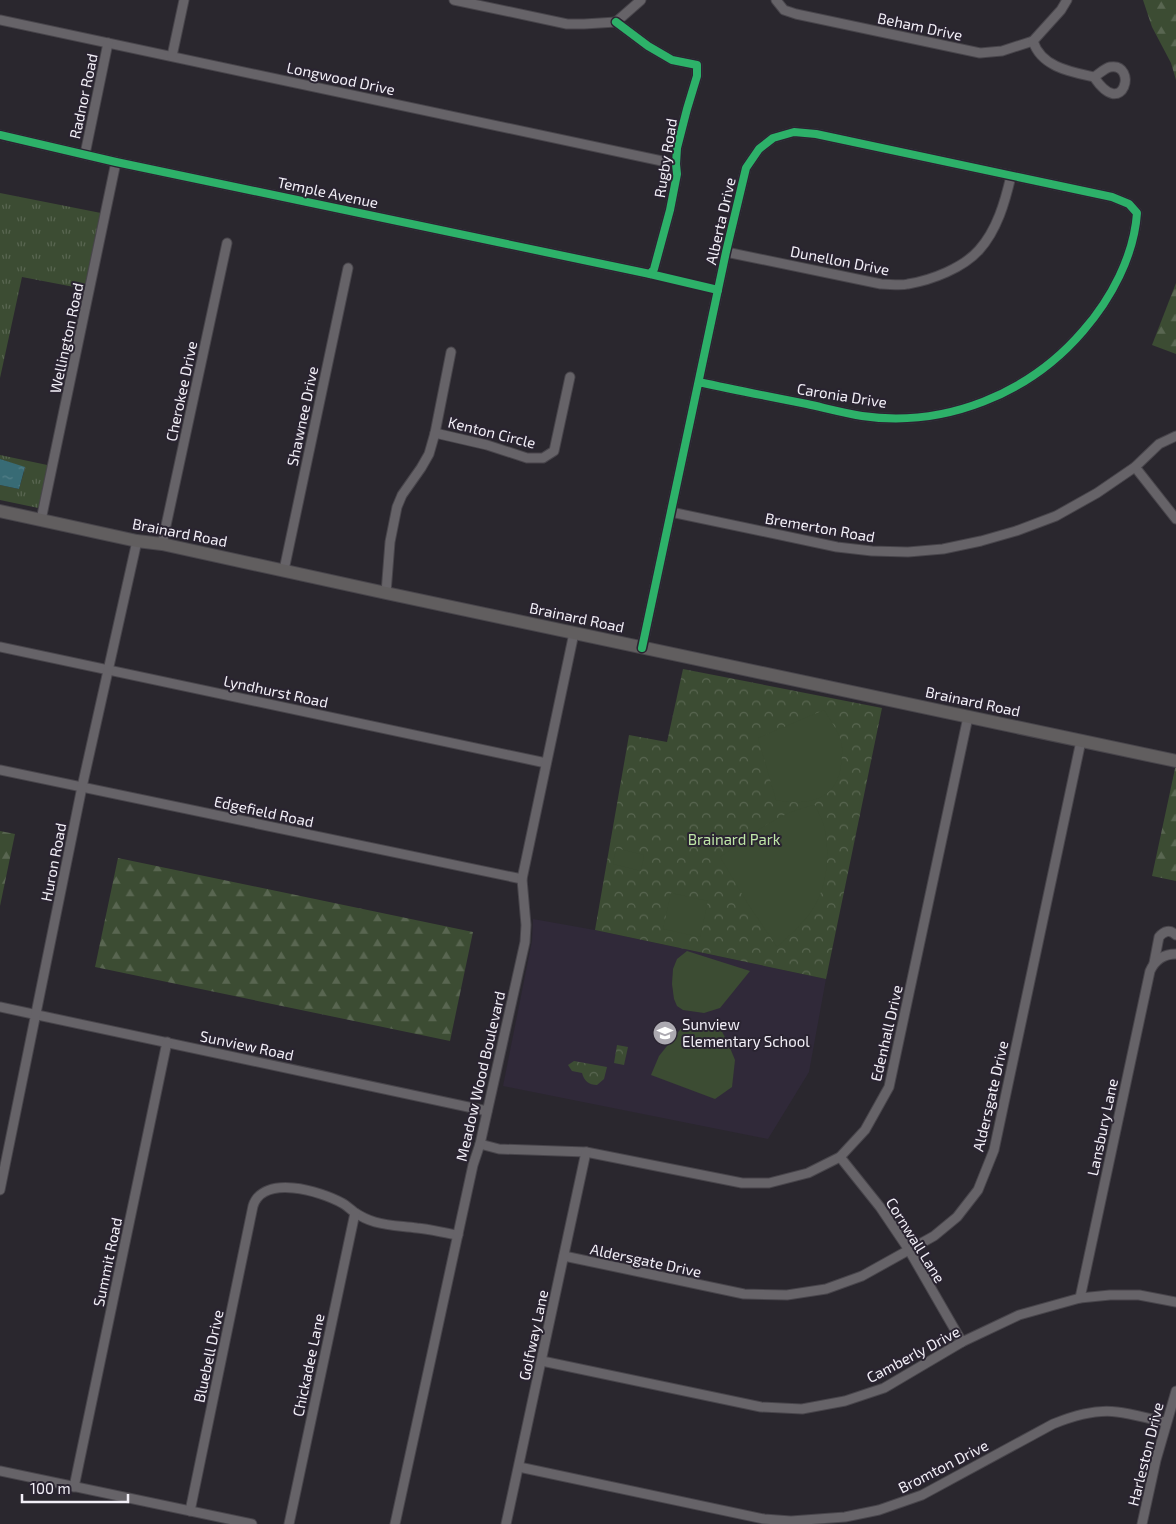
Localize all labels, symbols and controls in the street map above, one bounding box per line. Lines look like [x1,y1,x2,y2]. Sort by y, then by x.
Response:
street label: Beham Drive [876,8,964,44]
street label: Radnor Road [65,52,101,140]
street label: Longwood Drive [285,58,397,98]
street label: Rugby Road [650,117,680,199]
street label: Temple Avenue [276,173,380,211]
street label: Alberta Drive [701,175,739,267]
street label: Dunellon Drive [789,242,891,278]
street label: Wellington Road [45,281,87,395]
street label: Cherokee Drive [162,339,200,443]
street label: Shawnee Drive [283,364,321,468]
street label: Caronia Drive [796,379,888,411]
street label: Kenton Circle [446,412,538,452]
street label: Bremerton Road [764,508,876,546]
street label: Brainard Road [131,514,229,550]
street label: Brainard Road [528,598,626,636]
street label: Lyndhurst Road [222,671,330,711]
street label: Brainard Road [924,682,1022,720]
street label: Edgefield Road [213,792,315,830]
street label: Huron Road [37,821,69,903]
park label: Brainard Park [688,830,781,848]
street label: Edenhall Drive [866,983,906,1083]
street label: Meadow Wood Boulevard [452,989,508,1163]
place label: Sunview Elementary School [682,1015,810,1050]
school or university icon: Sunview Elementary School [652,1020,678,1046]
street label: Sunview Road [198,1026,296,1064]
street label: Aldersgate Drive [968,1039,1012,1153]
street label: Lansbury Lane [1083,1077,1121,1177]
street label: Cornwall Lane [883,1194,949,1286]
street label: Summit Road [89,1216,125,1308]
street label: Aldersgate Drive [589,1239,703,1281]
street label: Golfway Lane [515,1288,551,1382]
street label: Bluebell Drive [189,1308,227,1404]
street label: Chickadee Lane [288,1312,328,1418]
street label: Camberly Drive [863,1322,963,1386]
street label: Harleston Drive [1123,1400,1167,1508]
street label: Bromton Drive [895,1436,991,1496]
scale bar [22,1472,129,1504]
text: 100 m [30,1479,71,1497]

